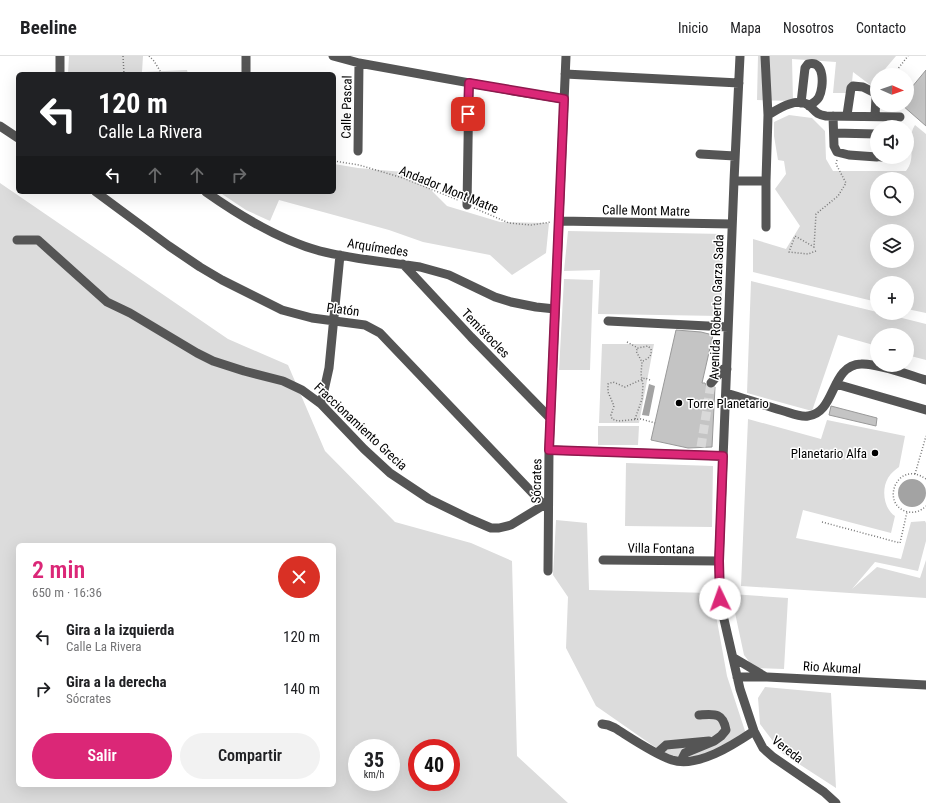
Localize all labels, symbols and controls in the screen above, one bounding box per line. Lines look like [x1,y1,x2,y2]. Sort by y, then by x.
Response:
text: Beeline [20,16,77,39]
text: Inicio [678,20,708,36]
text: Mapa [730,20,761,36]
text: Nosotros [783,20,834,36]
text: Contacto [856,20,906,36]
north arrow [870,68,914,112]
map controls [870,68,914,372]
street label: Calle Pascal [338,75,355,139]
text: 120 m [98,87,168,120]
icon: left [32,88,84,140]
pin [451,97,485,131]
icon: arrive [457,103,479,125]
button: sound [870,120,914,164]
text: Calle La Rivera [98,121,202,142]
street label: Andador Mont Matre [397,163,501,216]
icon: left [102,164,124,186]
icon: ahead [144,164,166,186]
icon: ahead [186,164,208,186]
icon: right [228,164,250,186]
button: search [870,172,914,216]
street label: Calle Mont Matre [602,202,690,219]
button: layers [870,224,914,268]
street label: Avenida Roberto Garza Sada [706,234,727,380]
street label: Arquímedes [346,235,410,260]
button: + [870,276,914,320]
street label: Platón [326,300,360,319]
street label: Temístocles [459,306,513,361]
button: − [870,328,914,372]
street label: Fraccionamiento Grecia [311,380,410,473]
place label: Torre Planetario [687,396,769,411]
marker: Torre Planetario [674,398,684,408]
place label: Planetario Alfa [791,446,867,461]
marker: Planetario Alfa [870,448,880,458]
street label: Sócrates [529,458,544,504]
street label: Villa Fontana [627,540,695,557]
text: 2 min [32,556,85,584]
button: close [278,556,320,598]
position arrow [699,578,741,620]
text: 650 m · 16:36 [32,585,102,600]
text: Gira a la izquierda [66,621,174,639]
icon: left [32,626,54,648]
text: 120 m [283,628,320,646]
text: Calle La Rivera [66,639,141,654]
street label: Rio Akumal [803,658,861,677]
text: Gira a la derecha [66,673,167,691]
icon: right [32,678,54,700]
text: 140 m [283,680,320,698]
text: Sócrates [66,691,111,706]
street label: Vereda [769,732,806,766]
button: Salir [32,733,172,779]
button: Compartir [180,733,320,779]
speed limit sign: 40 [408,739,460,791]
text: 35 [364,748,384,772]
text: km/h [364,769,384,780]

